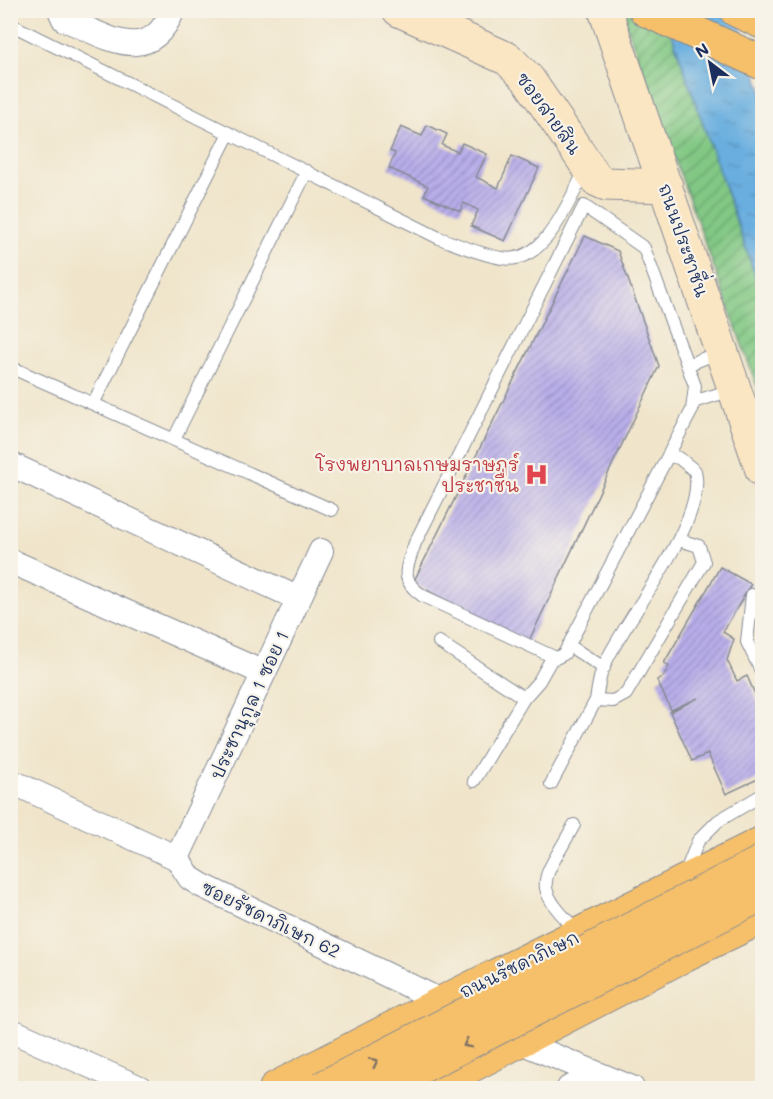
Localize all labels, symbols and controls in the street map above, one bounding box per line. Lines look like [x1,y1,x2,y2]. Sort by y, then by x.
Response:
north arrow [680,33,740,93]
text: N [691,38,713,62]
street label: ซอยสายสิน [511,67,587,159]
street label: ถนนประชาชื่น [653,178,719,300]
place label: โรงพยาบาลเกษมราษฎร์ ประชาชื่น [314,452,519,497]
hospital icon: โรงพยาบาลเกษมราษฎร์ ประชาชื่น [524,461,550,487]
street label: ประชานุกูล 1 ซอย 1 [204,627,296,784]
street label: ซอยรัชดาภิเษก 62 [198,875,344,963]
street label: ถนนรัชดาภิเษก [455,925,583,1003]
one-way arrow [463,1037,473,1048]
one-way arrow [368,1058,379,1069]

